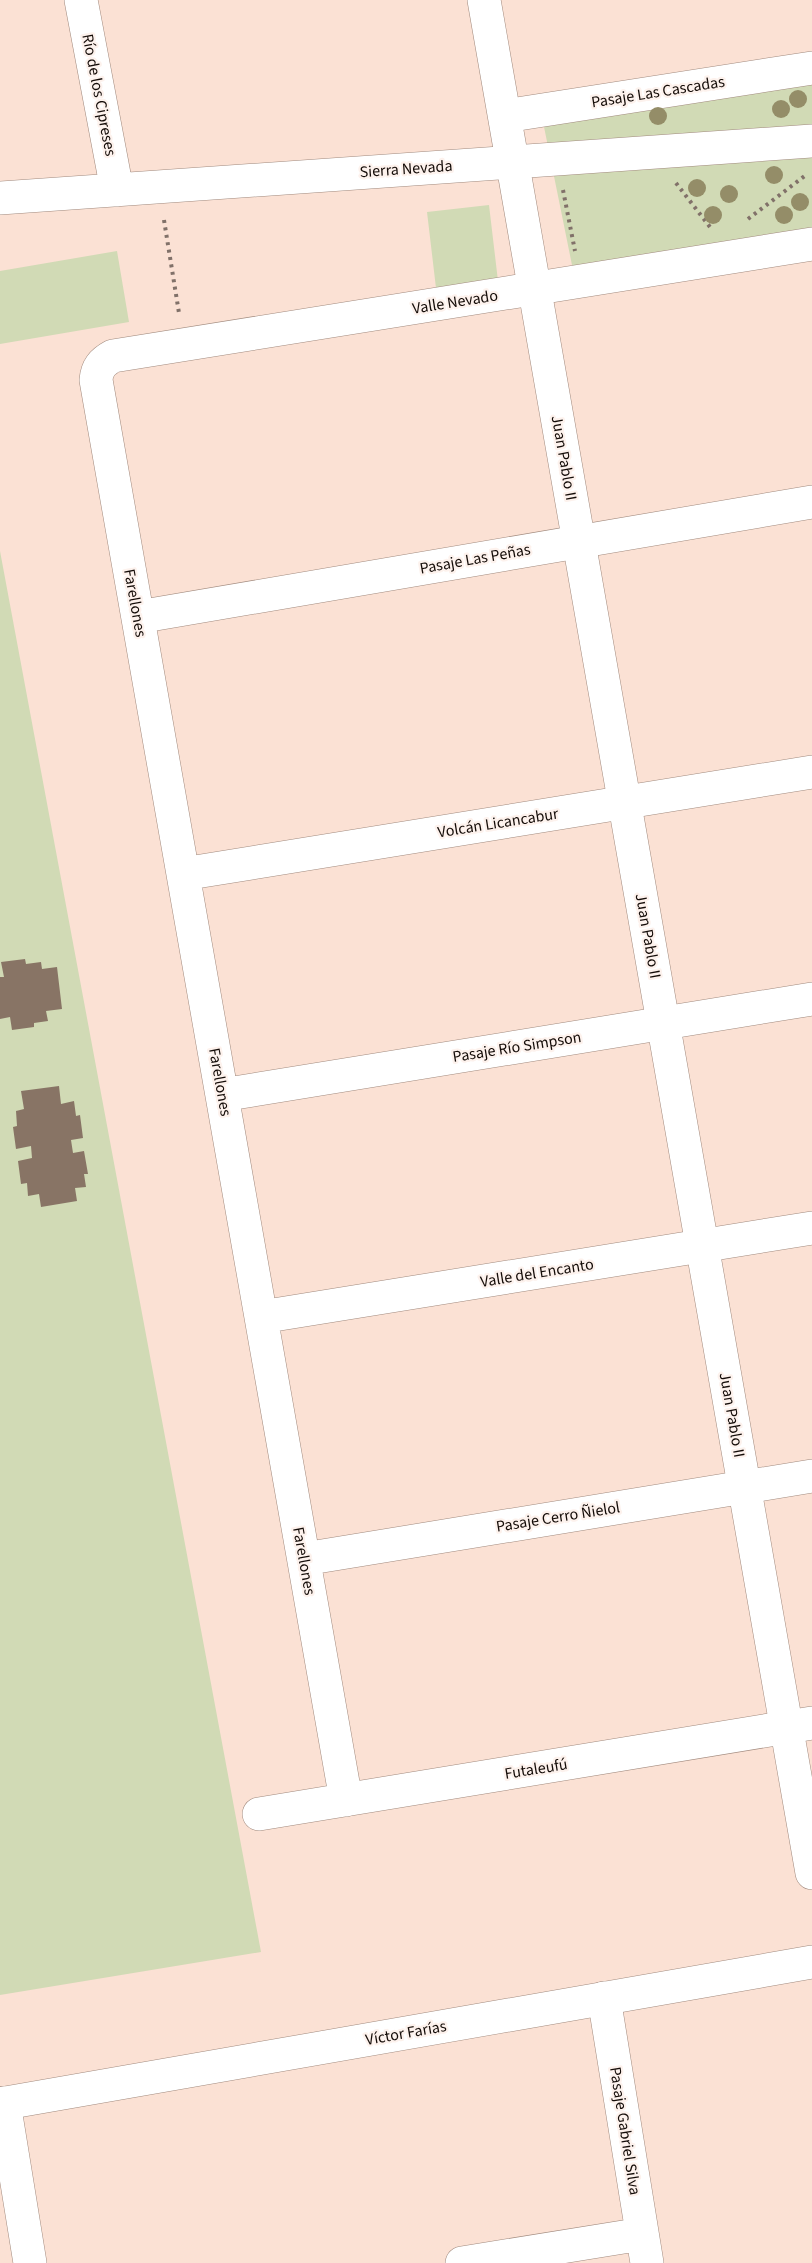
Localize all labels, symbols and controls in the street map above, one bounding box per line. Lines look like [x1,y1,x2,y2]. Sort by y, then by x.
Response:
street label: Río de los Cipreses [76,32,122,158]
street label: Pasaje Las Cascadas [590,71,727,113]
street label: Sierra Nevada [359,155,453,183]
street label: Valle Nevado [411,284,499,320]
street label: Juan Pablo II [546,414,582,502]
street label: Pasaje Las Peñas [418,538,532,580]
street label: Farellones [118,567,152,639]
street label: Volcán Licancabur [436,803,560,843]
street label: Juan Pablo II [630,892,666,980]
street label: Pasaje Río Simpson [451,1026,583,1068]
street label: Farellones [203,1046,237,1118]
street label: Valle del Encanto [479,1253,595,1293]
street label: Juan Pablo II [714,1371,750,1459]
street label: Pasaje Cerro Ñielol [494,1496,622,1538]
street label: Farellones [287,1525,321,1597]
street label: Futaleufú [503,1753,569,1785]
street label: Víctor Farías [364,2015,448,2051]
street label: Pasaje Gabriel Silva [604,2065,646,2197]

